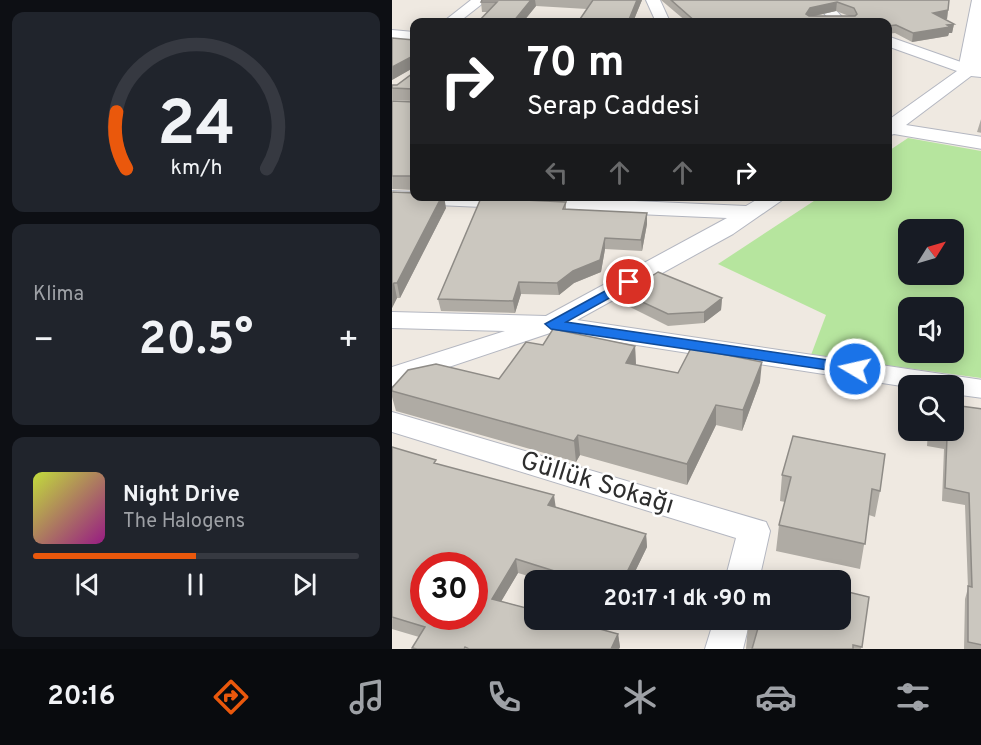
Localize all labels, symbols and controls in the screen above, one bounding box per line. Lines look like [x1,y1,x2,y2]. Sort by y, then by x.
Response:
text: 70 m [527,38,625,91]
icon: right [428,42,506,120]
text: 24 [157,88,235,167]
text: Serap Caddesi [527,90,700,124]
text: km/h [170,156,222,183]
icon: left [540,156,573,189]
icon: ahead [603,156,636,189]
icon: ahead [666,156,699,189]
icon: right [729,156,762,189]
north arrow [898,219,964,285]
map controls [898,219,964,441]
pin [603,256,654,307]
icon: arrive [612,265,645,298]
text: Klima [33,282,84,308]
button: sound [898,297,964,363]
text: 20.5° [139,313,253,370]
text: − [33,321,54,363]
text: + [338,321,359,363]
position arrow [823,337,887,401]
button: search [898,375,964,441]
street label: Güllük Sokağı [516,445,678,523]
text: Night Drive [123,482,240,509]
text: The Halogens [123,509,245,535]
speed limit sign: 30 [410,552,488,630]
icon: previous [71,568,104,601]
icon: pause [179,568,212,601]
icon: next [288,568,321,601]
text: 20:17 · 1 dk · 90 m [604,586,772,613]
icon: directions [210,676,252,718]
icon: music [346,676,388,718]
icon: phone [483,676,525,718]
icon: climate [619,676,661,718]
icon: car [755,676,797,718]
icon: filters [892,676,934,718]
text: 20:16 [47,680,115,714]

